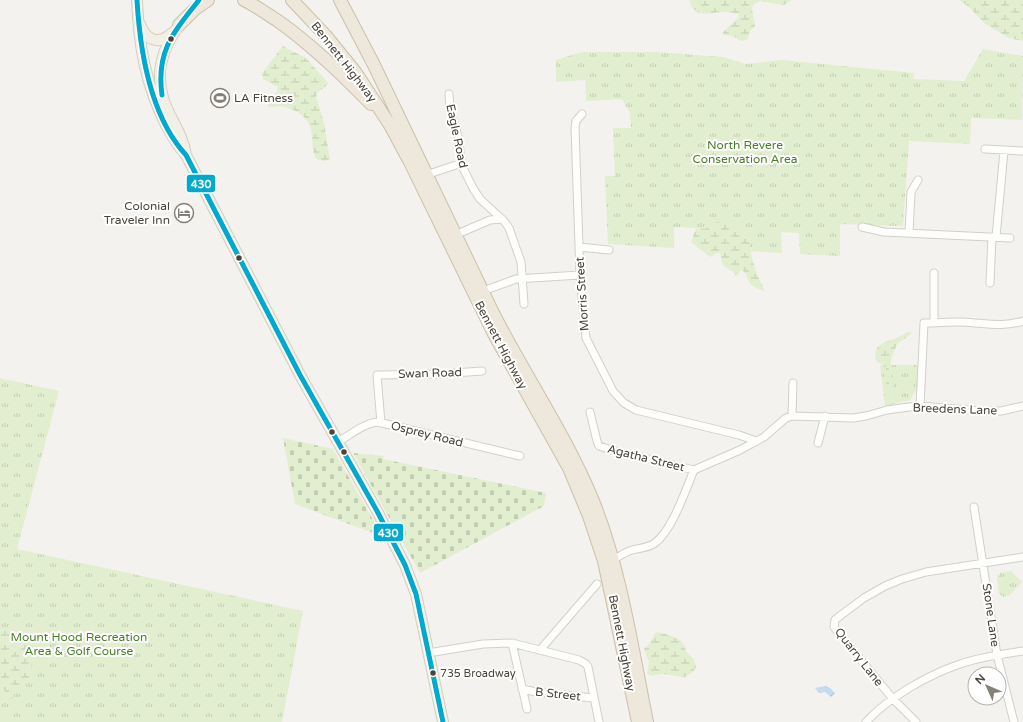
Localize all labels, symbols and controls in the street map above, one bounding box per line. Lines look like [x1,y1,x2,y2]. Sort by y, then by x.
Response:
street label: Bennett Highway [308,19,380,105]
unlabelled marker [166,34,176,44]
sports icon: LA Fitness [209,87,231,109]
place label: LA Fitness [234,91,293,105]
street label: Eagle Road [443,103,471,169]
park label: North Revere Conservation Area [693,138,797,166]
line badge: 430 [186,174,216,193]
text: 430 [191,178,211,191]
place label: Colonial Traveler Inn [104,199,170,227]
hotel icon: Colonial Traveler Inn [173,202,195,224]
unlabelled marker [234,253,244,263]
street label: Morris Street [572,256,592,331]
street label: Bennett Highway [472,298,530,392]
street label: Swan Road [398,365,462,381]
street label: Breedens Lane [913,401,998,417]
street label: Osprey Road [389,418,465,450]
unlabelled marker [327,427,337,437]
street label: Agatha Street [606,442,686,474]
unlabelled marker [339,447,349,457]
line badge: 430 [373,523,404,542]
text: 430 [378,527,398,540]
street label: Stone Lane [980,582,1002,648]
street label: Bennett Highway [606,594,638,693]
street label: Quarry Lane [832,625,886,689]
park label: Mount Hood Recreation Area & Golf Course [11,630,147,658]
north arrow [967,666,1007,706]
place label: 735 Broadway [440,667,516,680]
marker: 735 Broadway [428,668,438,678]
text: N [973,672,988,687]
street label: B Street [535,685,582,703]

